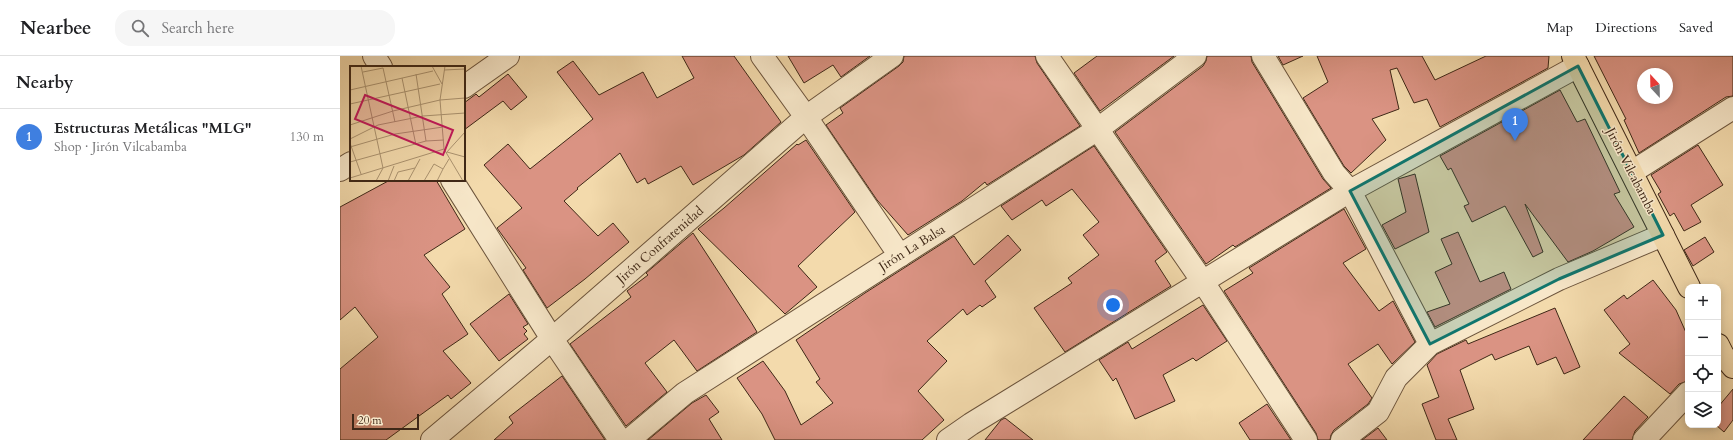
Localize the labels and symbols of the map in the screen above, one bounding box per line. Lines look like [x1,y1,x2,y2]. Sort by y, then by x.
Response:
inset map [350,66,465,181]
north arrow [1637,68,1673,104]
pin: 1 [1502,108,1528,141]
street label: Jirón Vilcabamba [1601,123,1661,218]
street label: Jirón Confratenidad [611,202,707,289]
street label: Jirón La Balsa [874,220,949,277]
your location [1103,295,1123,315]
scale bar [352,412,419,431]

